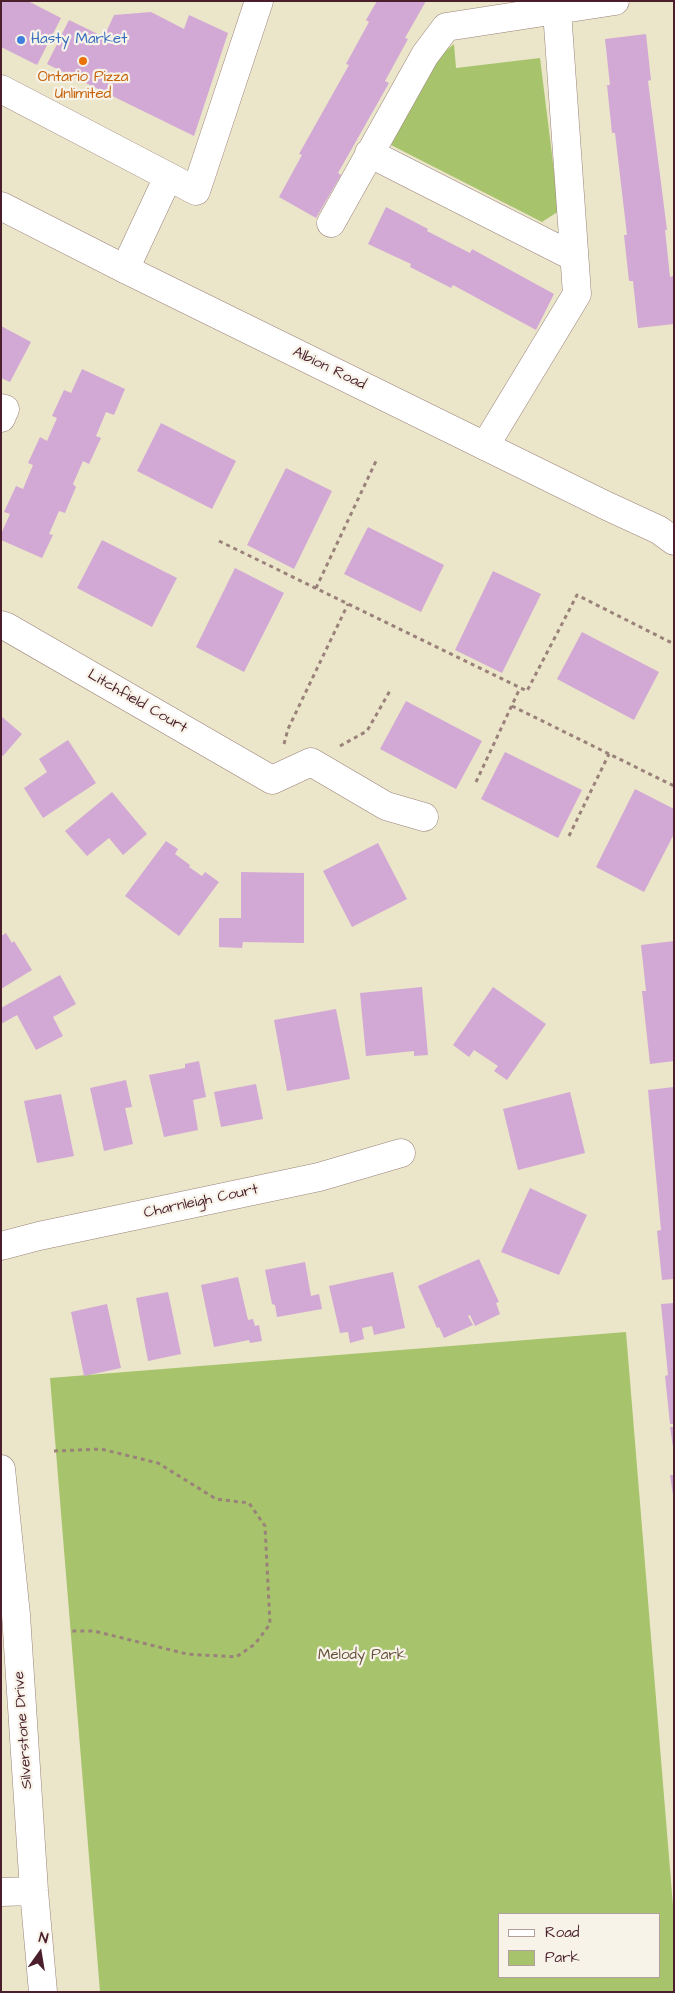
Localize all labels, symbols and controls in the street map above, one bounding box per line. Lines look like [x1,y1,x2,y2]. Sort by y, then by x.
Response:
place label: Hasty Market [31,31,127,49]
marker: Hasty Market [15,34,27,46]
marker: Ontario Pizza Unlimited [77,55,89,67]
place label: Ontario Pizza Unlimited [38,69,128,104]
street label: Albion Road [290,344,368,394]
street label: Litchfield Court [84,666,190,738]
street label: Charnleigh Court [142,1181,260,1223]
park label: Melody Park [318,1647,406,1665]
street label: Silverstone Drive [11,1670,37,1790]
legend [498,1913,660,1978]
text: Road [545,1922,579,1943]
north arrow [15,1928,65,1978]
text: N [37,1928,50,1949]
text: Park [545,1947,580,1968]

